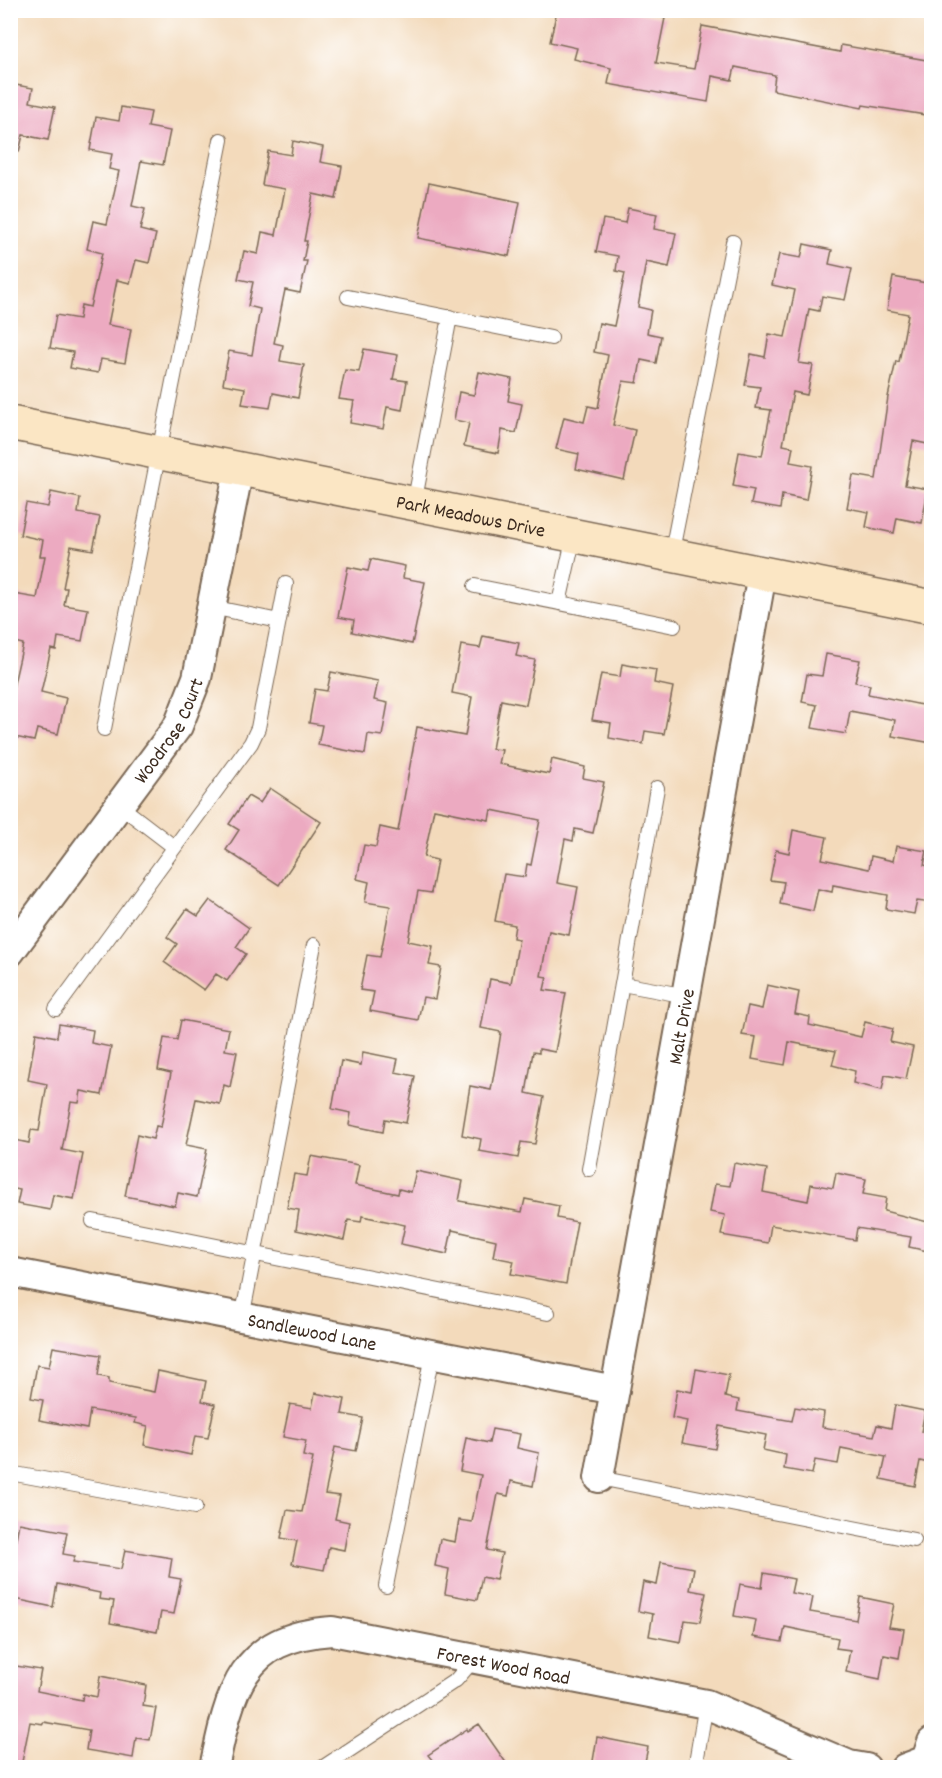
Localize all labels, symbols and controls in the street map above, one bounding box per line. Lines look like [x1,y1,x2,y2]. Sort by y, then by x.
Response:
street label: Park Meadows Drive [393,489,547,547]
street label: Woodrose Court [129,675,213,791]
street label: Malt Drive [663,987,704,1067]
street label: Sandlewood Lane [245,1308,379,1360]
street label: Forest Wood Road [434,1641,572,1694]

